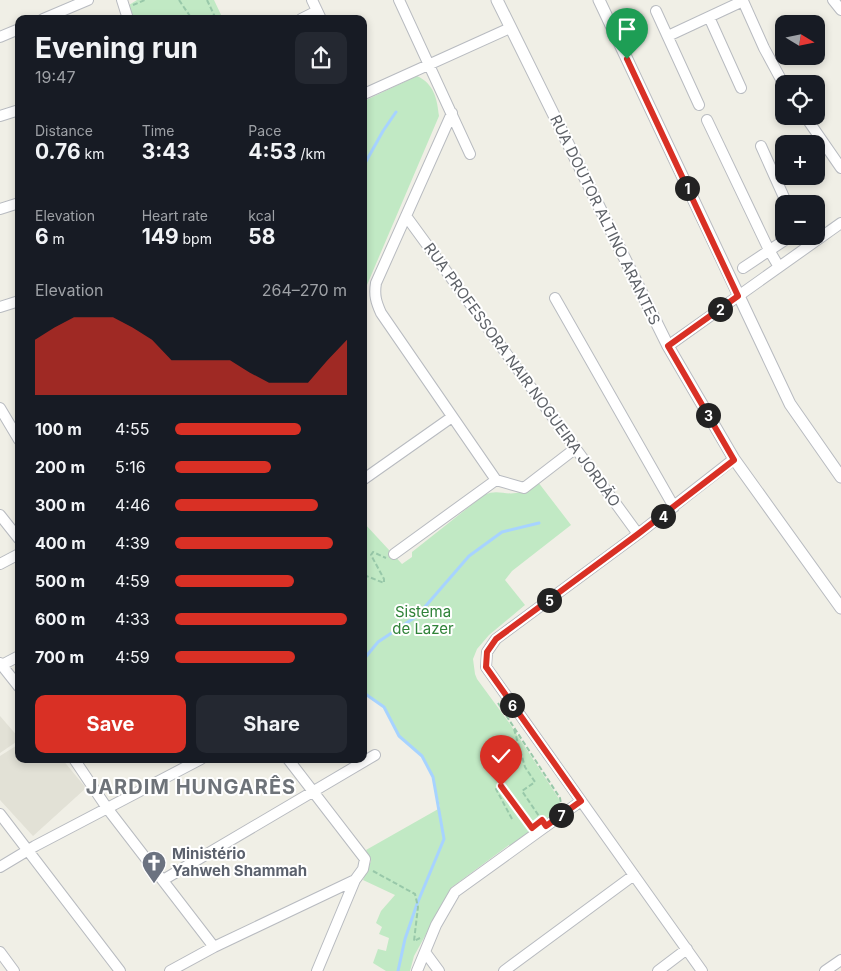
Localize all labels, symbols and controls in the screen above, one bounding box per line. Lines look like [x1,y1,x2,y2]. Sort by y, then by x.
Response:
pin [606,8,648,59]
icon: arrive [613,15,641,43]
north arrow [775,15,825,65]
map controls [775,15,825,245]
text: Evening run [35,31,198,65]
button: share [295,32,347,84]
text: 19:47 [35,67,75,87]
button: locate [775,75,825,125]
street label: RUA DOUTOR ALTINO ARANTES [546,112,665,328]
text: Distance [35,122,93,139]
text: Time [142,122,175,139]
text: Pace [248,122,281,139]
button: + [775,135,825,185]
text: 0.76 [35,139,81,164]
text: 3:43 [142,139,190,164]
text: 4:53 [248,139,297,164]
text: km [81,145,104,162]
text: /km [297,145,325,162]
pin: 1 [674,176,700,200]
text: 1 [684,180,691,197]
button: − [775,195,825,245]
text: Elevation [35,207,95,224]
text: Heart rate [142,207,208,224]
text: kcal [248,207,275,224]
text: 6 [35,224,49,249]
text: 149 [142,224,179,249]
text: 58 [248,224,275,249]
text: m [49,230,65,247]
text: bpm [179,230,212,247]
street label: RUA PROFESSORA NAIR NOGUEIRA JORDÃO [420,239,625,510]
text: Elevation [35,280,104,300]
text: 264–270 m [262,280,347,300]
pin: 2 [708,296,732,322]
text: 2 [716,301,725,318]
pin: 3 [696,402,720,428]
text: 3 [704,407,713,424]
text: 100 m [35,419,82,439]
text: 4:55 [115,419,149,439]
text: 200 m [35,457,85,477]
text: 5:16 [115,457,146,477]
text: 300 m [35,495,85,515]
text: 4:46 [115,495,150,515]
pin: 4 [650,504,676,528]
text: 4 [659,508,668,525]
text: 400 m [35,533,86,553]
text: 4:39 [115,533,150,553]
text: 500 m [35,571,85,591]
text: 4:59 [115,571,150,591]
pin: 5 [536,588,562,612]
text: 5 [545,592,554,609]
park label: Sistema de Lazer [392,602,454,638]
text: 600 m [35,609,85,629]
text: 4:33 [115,609,150,629]
text: 700 m [35,647,84,667]
text: 4:59 [115,647,150,667]
pin: 6 [500,692,524,718]
button: Save [35,695,186,753]
button: Share [196,695,347,753]
text: 6 [508,697,517,714]
pin [480,735,522,786]
icon: check [487,742,515,770]
district label: JARDIM HUNGARÊS [86,775,296,799]
pin: 7 [548,802,574,828]
text: 7 [557,807,566,824]
place label: Ministério Yahweh Shammah [172,844,307,880]
church icon: Ministério Yahweh Shammah [141,850,167,884]

